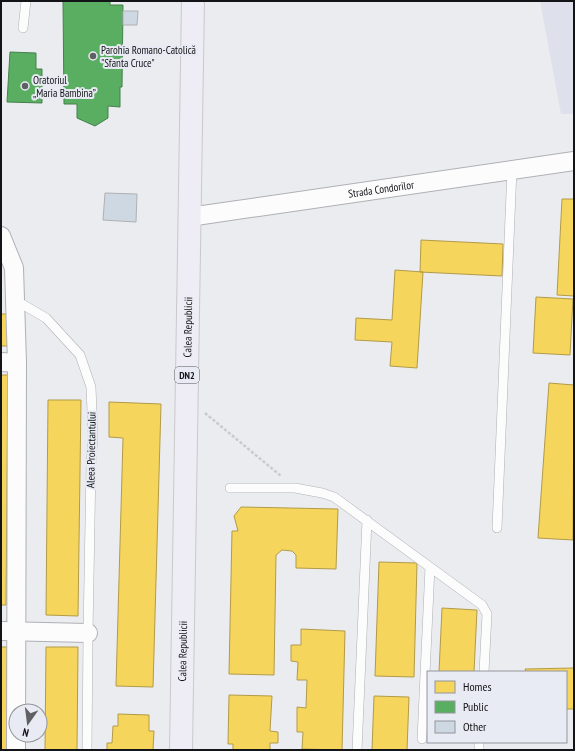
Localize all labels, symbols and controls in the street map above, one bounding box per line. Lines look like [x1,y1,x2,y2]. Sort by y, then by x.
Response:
place label: Parohia Romano-Catolică "Sfanta Cruce" [101,43,196,70]
marker: Parohia Romano-Catolică "Sfanta Cruce" [88,51,98,61]
place label: Oratoriul „Maria Bambina” [33,73,96,100]
marker: Oratoriul „Maria Bambina” [20,81,30,91]
street label: Strada Condorilor [347,177,415,201]
street label: Calea Republicii [180,297,195,357]
road number: DN2 [175,367,199,383]
street label: Aleea Proiectantului [83,412,99,488]
street label: Calea Republicii [175,621,190,681]
legend [427,671,567,743]
text: Homes [463,679,491,694]
text: Public [463,699,489,714]
north arrow [8,703,48,743]
text: Other [463,719,487,734]
text: N [21,725,30,740]

